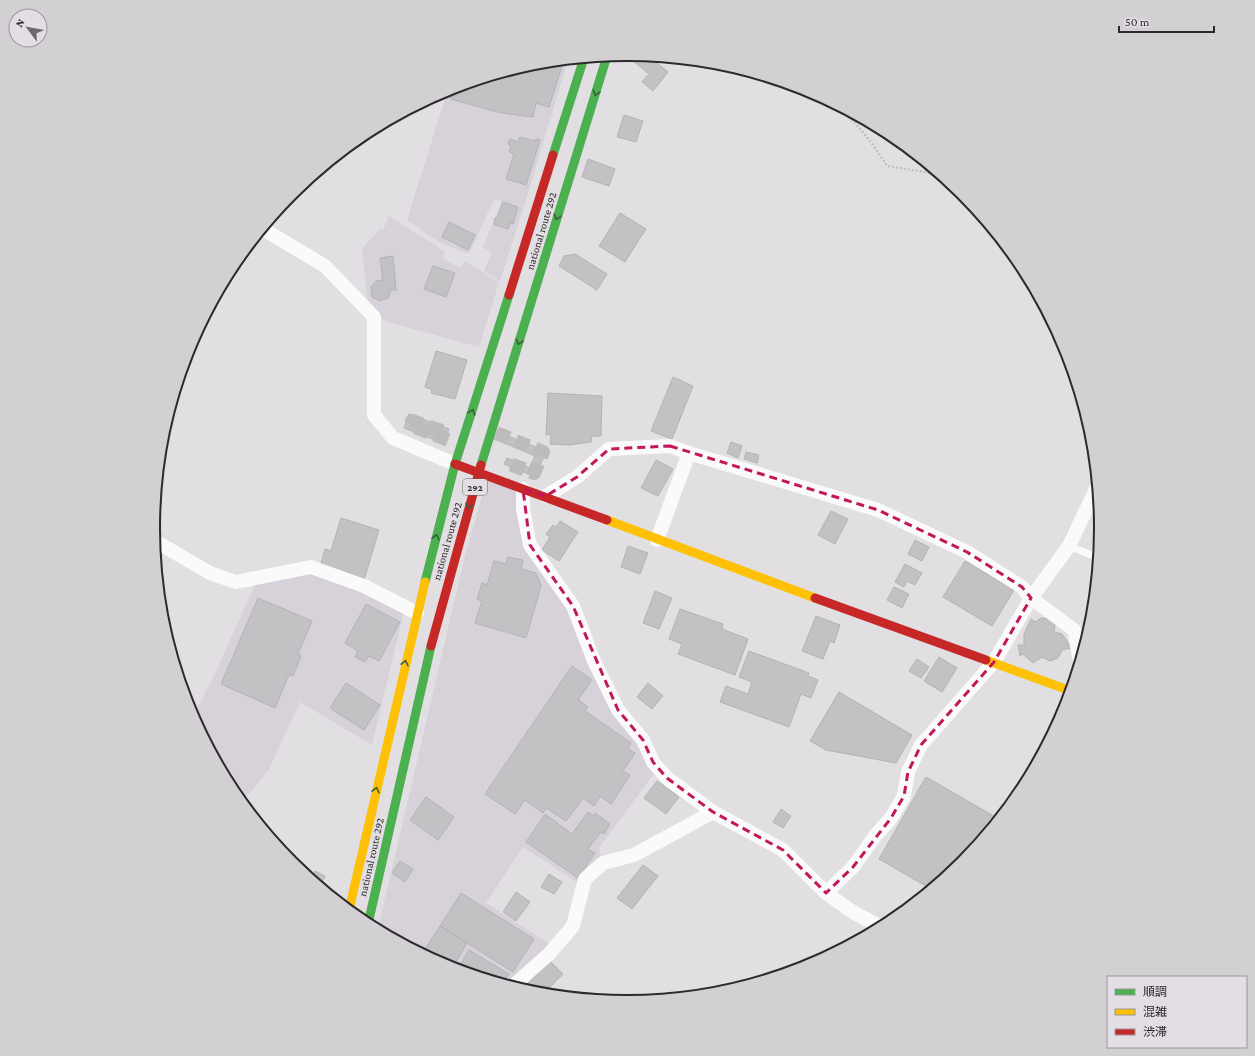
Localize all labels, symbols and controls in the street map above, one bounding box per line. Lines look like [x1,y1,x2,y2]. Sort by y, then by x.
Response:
north arrow [8,8,48,48]
scale bar [1119,8,1214,34]
text: 50 m [1125,15,1150,29]
text: N [12,16,27,29]
one-way arrow [592,90,601,97]
street label: national route 292 [524,191,558,271]
one-way arrow [554,214,562,221]
one-way arrow [515,338,524,345]
one-way arrow [467,409,476,416]
road number: 292 [463,479,487,495]
street label: national route 292 [430,501,464,581]
one-way arrow [465,502,474,509]
one-way arrow [431,534,440,541]
one-way arrow [400,660,409,667]
one-way arrow [372,787,380,793]
street label: national route 292 [356,817,386,897]
legend [1107,976,1247,1048]
text: 順調 [1143,985,1167,999]
text: 混雑 [1143,1005,1167,1019]
text: 渋滞 [1143,1025,1167,1039]

